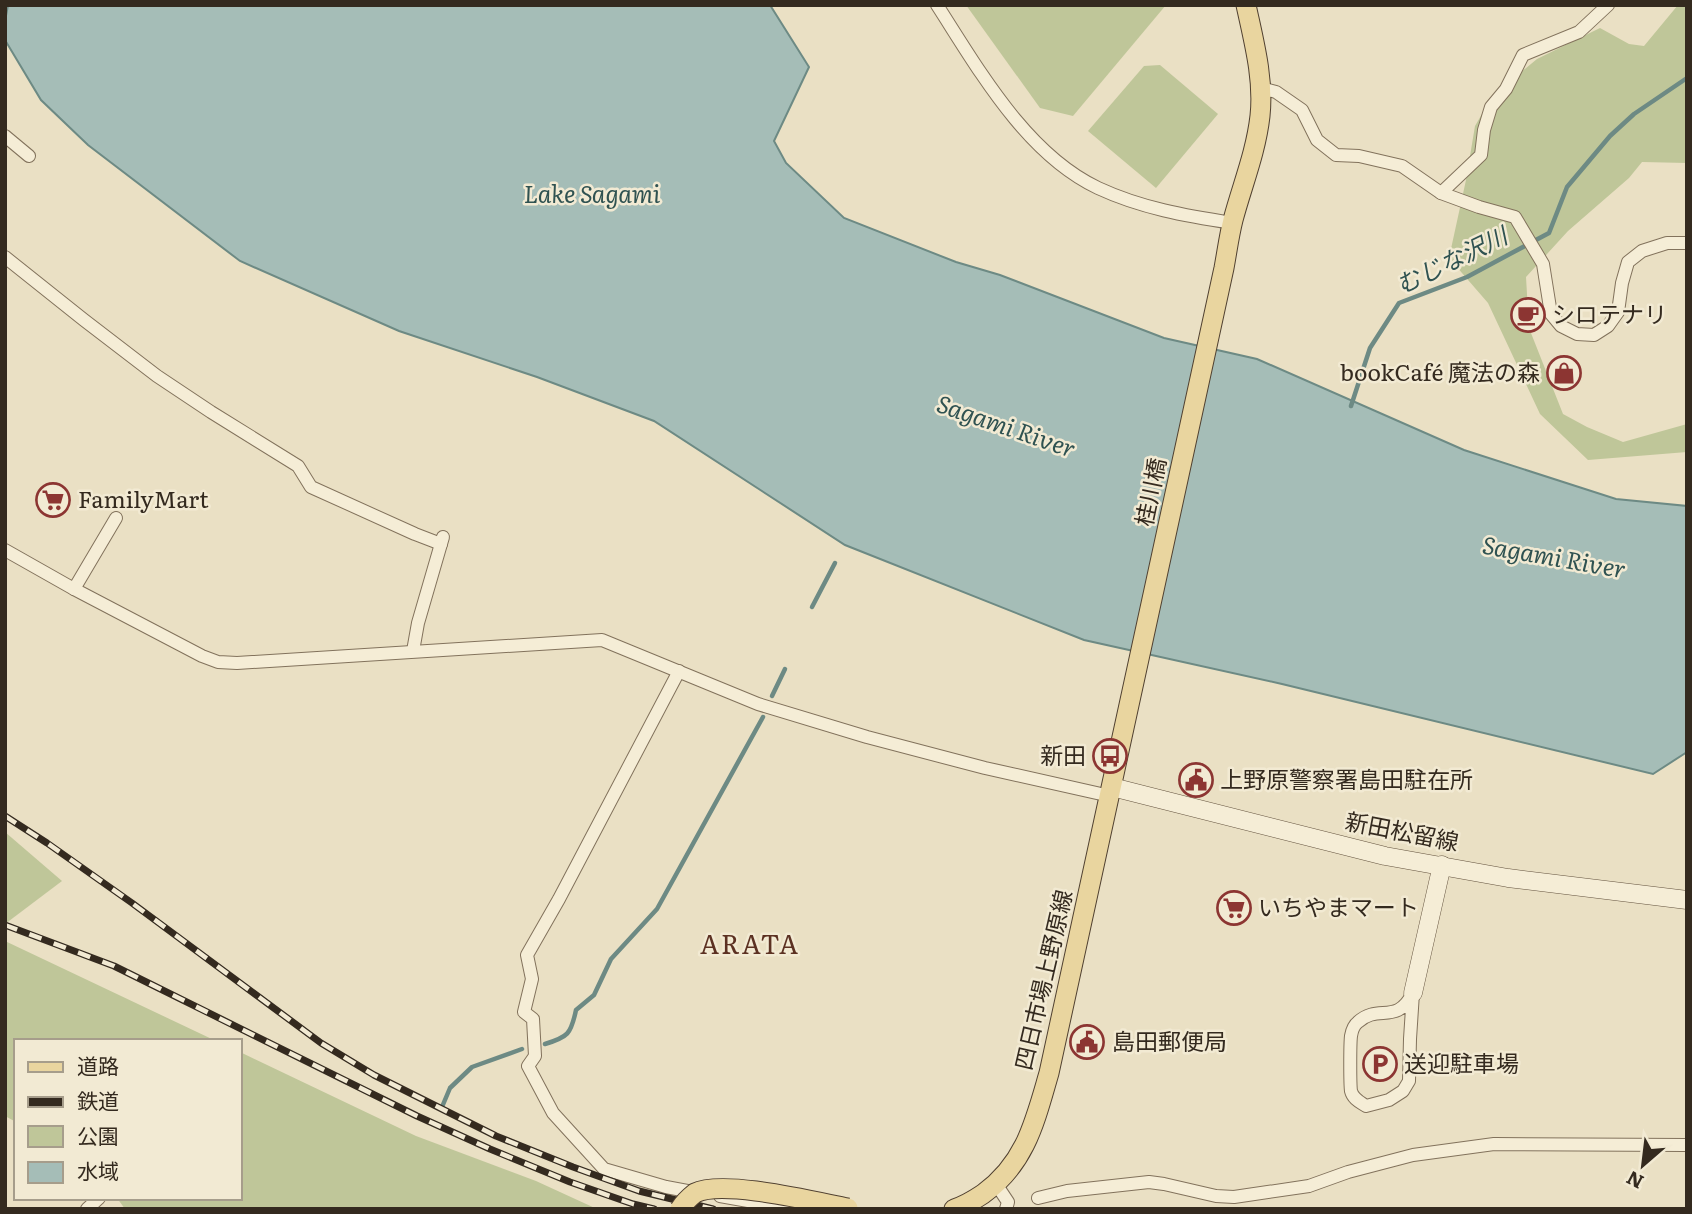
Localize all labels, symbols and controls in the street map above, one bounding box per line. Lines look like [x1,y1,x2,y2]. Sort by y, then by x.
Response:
water label: Lake Sagami [524,175,660,210]
water label: むじな沢川 [1389,215,1515,301]
cafe icon: シロテナリ [1509,296,1547,334]
place label: シロテナリ [1552,296,1667,330]
place label: bookCafé 魔法の森 [1340,354,1540,388]
shop icon: bookCafé 魔法の森 [1545,354,1583,392]
water label: Sagami River [933,385,1081,465]
street label: 桂川橋 [1125,454,1173,529]
supermarket icon: FamilyMart [34,481,72,519]
place label: FamilyMart [78,481,209,515]
water label: Sagami River [1480,526,1629,585]
place label: 新田 [1040,737,1086,771]
bus stop icon: 新田 [1091,737,1129,775]
public building icon: 上野原警察署島田駐在所 [1177,761,1215,799]
place label: 上野原警察署島田駐在所 [1220,761,1473,795]
street label: 新田松留線 [1343,802,1462,858]
street label: 四日市場上野原線 [1005,886,1079,1073]
supermarket icon: いちやまマート [1215,889,1253,927]
place label: いちやまマート [1258,889,1419,923]
district label: ARATA [700,923,800,962]
public building icon: 島田郵便局 [1068,1023,1106,1061]
place label: 島田郵便局 [1112,1023,1227,1057]
legend [14,1039,242,1200]
parking icon: 送迎駐車場 [1361,1045,1399,1083]
place label: 送迎駐車場 [1404,1045,1519,1079]
text: 道路 [77,1049,119,1080]
text: 鉄道 [77,1084,119,1115]
text: 公園 [77,1119,119,1150]
north arrow [1608,1130,1678,1200]
text: 水域 [77,1154,119,1185]
text: N [1621,1165,1648,1197]

